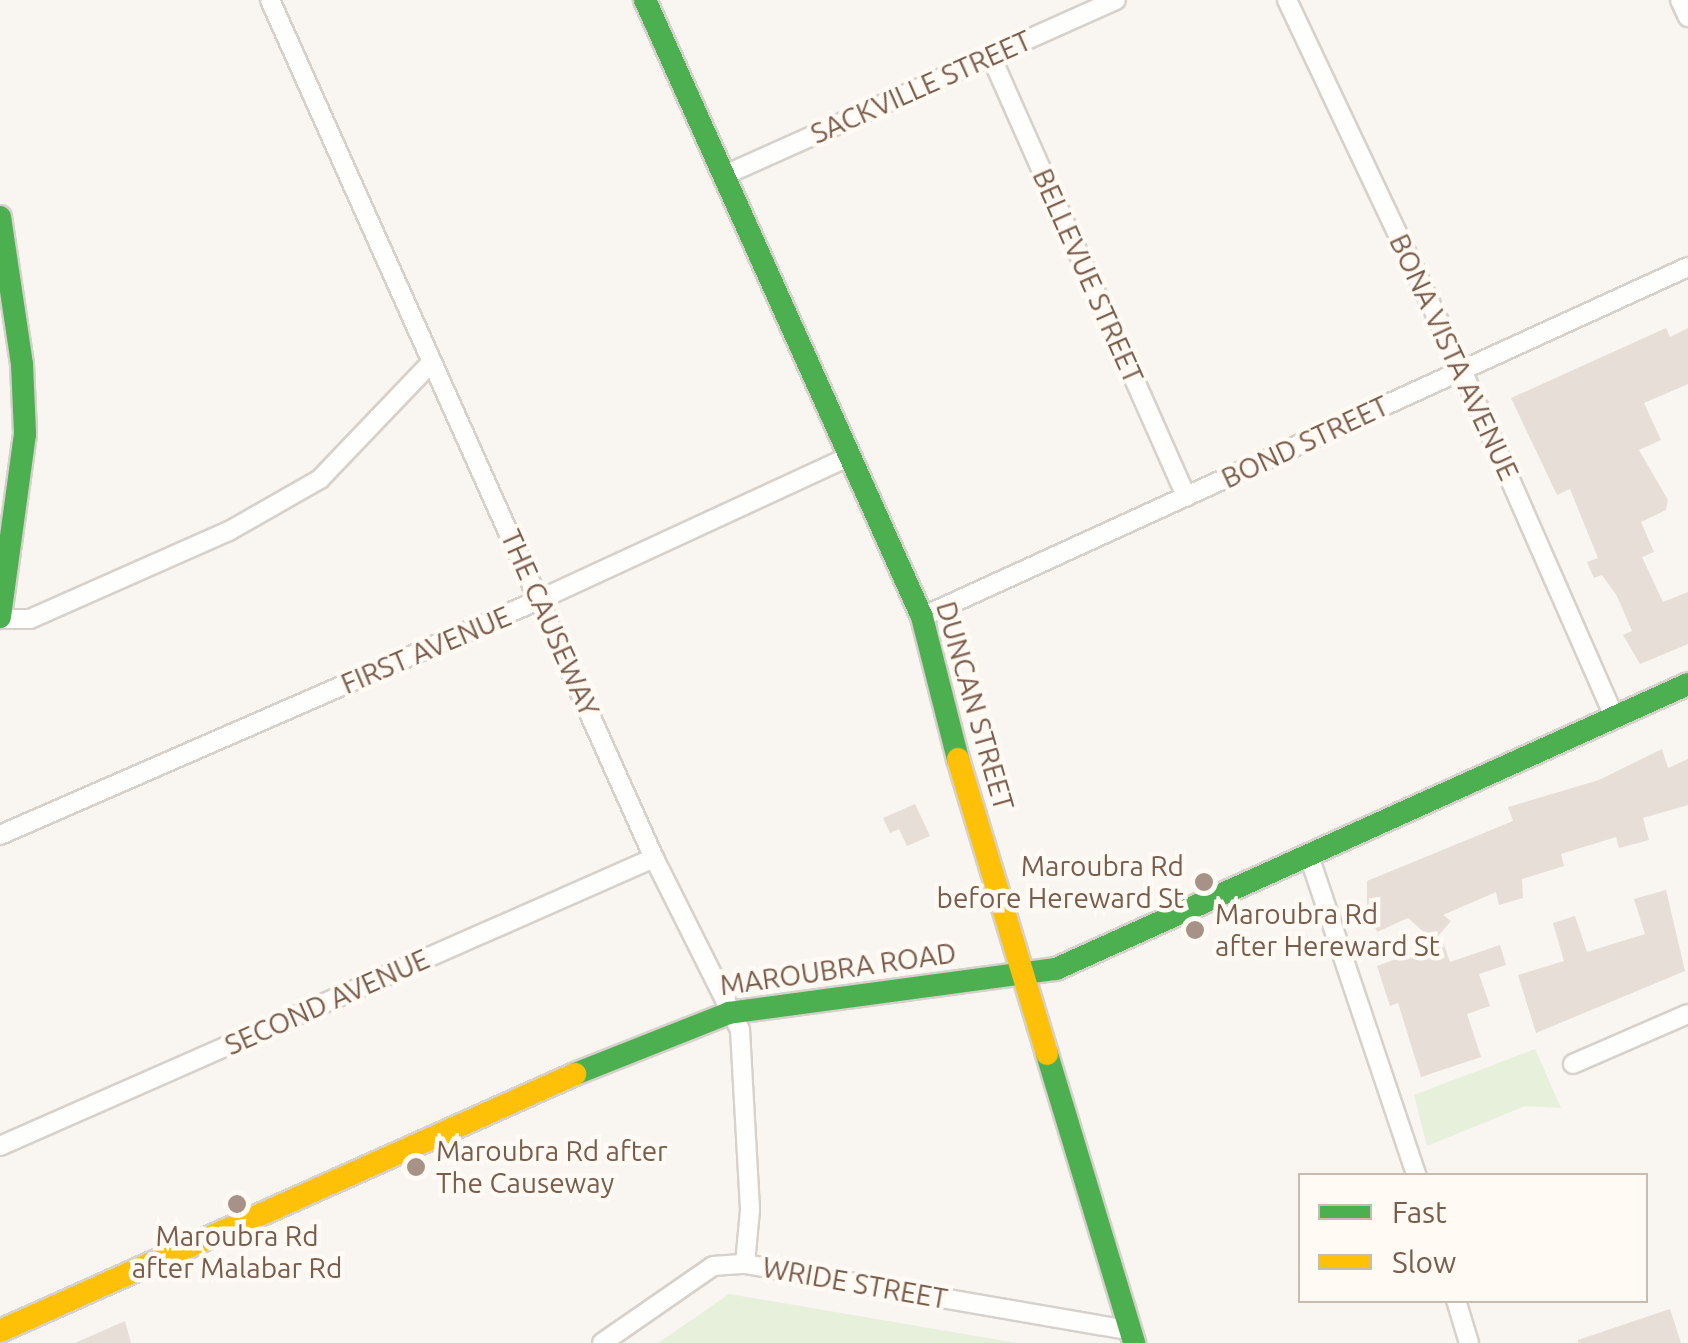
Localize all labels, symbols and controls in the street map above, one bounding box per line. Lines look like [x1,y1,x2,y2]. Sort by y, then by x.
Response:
street label: SACKVILLE STREET [806,23,1036,151]
street label: BELLEVUE STREET [1026,163,1150,389]
street label: BONA VISTA AVENUE [1382,229,1526,485]
street label: BOND STREET [1216,389,1394,495]
street label: THE CAUSEWAY [494,525,606,721]
street label: DUNCAN STREET [929,598,1021,814]
street label: FIRST AVENUE [336,599,516,701]
place label: Maroubra Rd before Hereward St [937,849,1184,915]
marker: Maroubra Rd before Hereward St [1193,871,1215,893]
place label: Maroubra Rd after Hereward St [1215,897,1440,963]
marker: Maroubra Rd after Hereward St [1184,919,1206,941]
street label: MAROUBRA ROAD [718,936,958,1002]
street label: SECOND AVENUE [220,942,434,1062]
place label: Maroubra Rd after The Causeway [436,1134,668,1200]
marker: Maroubra Rd after The Causeway [405,1156,427,1178]
legend [1298,1173,1648,1303]
marker: Maroubra Rd after Malabar Rd [226,1193,248,1215]
text: Fast [1392,1195,1447,1229]
place label: Maroubra Rd after Malabar Rd [132,1219,342,1285]
text: Slow [1392,1245,1456,1279]
street label: WRIDE STREET [760,1250,950,1316]

